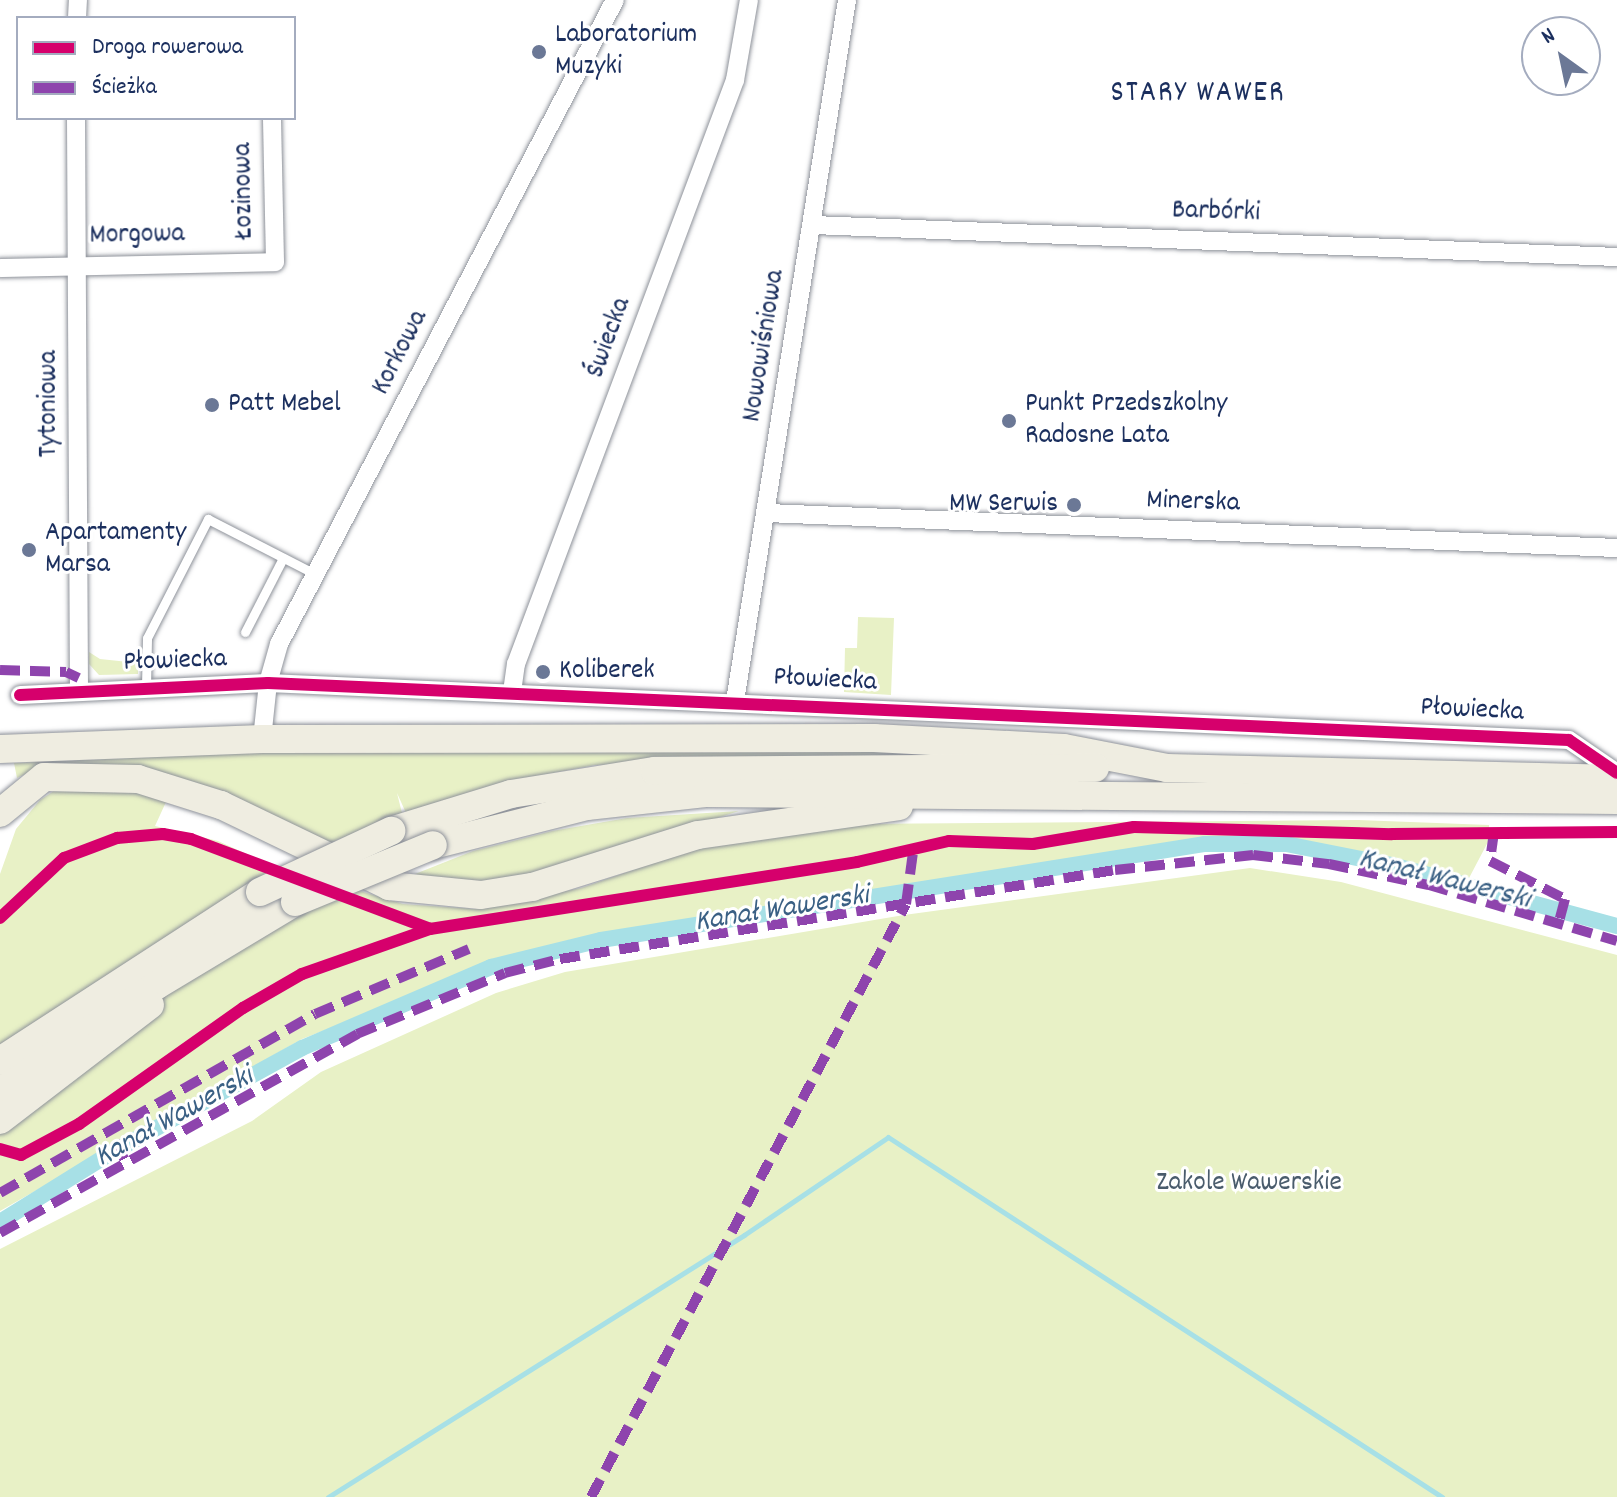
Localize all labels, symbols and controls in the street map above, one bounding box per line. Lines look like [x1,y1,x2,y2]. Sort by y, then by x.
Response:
legend [16,16,296,120]
north arrow [1521,16,1601,96]
place label: Laboratorium Muzyki [555,19,697,85]
text: N [1536,21,1562,53]
text: Droga rowerowa [92,31,243,65]
marker: Laboratorium Muzyki [530,43,548,61]
text: Ścieżka [92,71,157,105]
district label: STARY WAWER [1110,77,1286,113]
street label: Łozinowa [227,142,263,240]
street label: Barbórki [1171,195,1261,231]
street label: Morgowa [89,218,185,254]
street label: Nowowiśniowa [736,267,794,425]
street label: Świecka [580,293,640,383]
street label: Korkowa [365,305,437,401]
street label: Tytoniowa [33,350,67,458]
place label: Patt Mebel [228,388,341,422]
place label: Punkt Przedszkolny Radosne Lata [1025,388,1227,454]
marker: Patt Mebel [203,396,221,414]
marker: Punkt Przedszkolny Radosne Lata [1000,412,1018,430]
street label: Minerska [1146,485,1240,521]
place label: MW Serwis [949,488,1058,522]
marker: MW Serwis [1065,496,1083,514]
place label: Apartamenty Marsa [45,517,186,583]
marker: Apartamenty Marsa [20,541,38,559]
street label: Płowiecka [123,643,227,681]
place label: Koliberek [559,655,655,689]
street label: Płowiecka [772,662,878,700]
marker: Koliberek [534,663,552,681]
street label: Płowiecka [1419,692,1525,730]
water label: Kanał Wawerski [1354,842,1534,920]
water label: Kanał Wawerski [692,879,872,943]
water label: Kanał Wawerski [89,1061,261,1177]
park label: Zakole Wawerskie [1156,1167,1342,1201]

